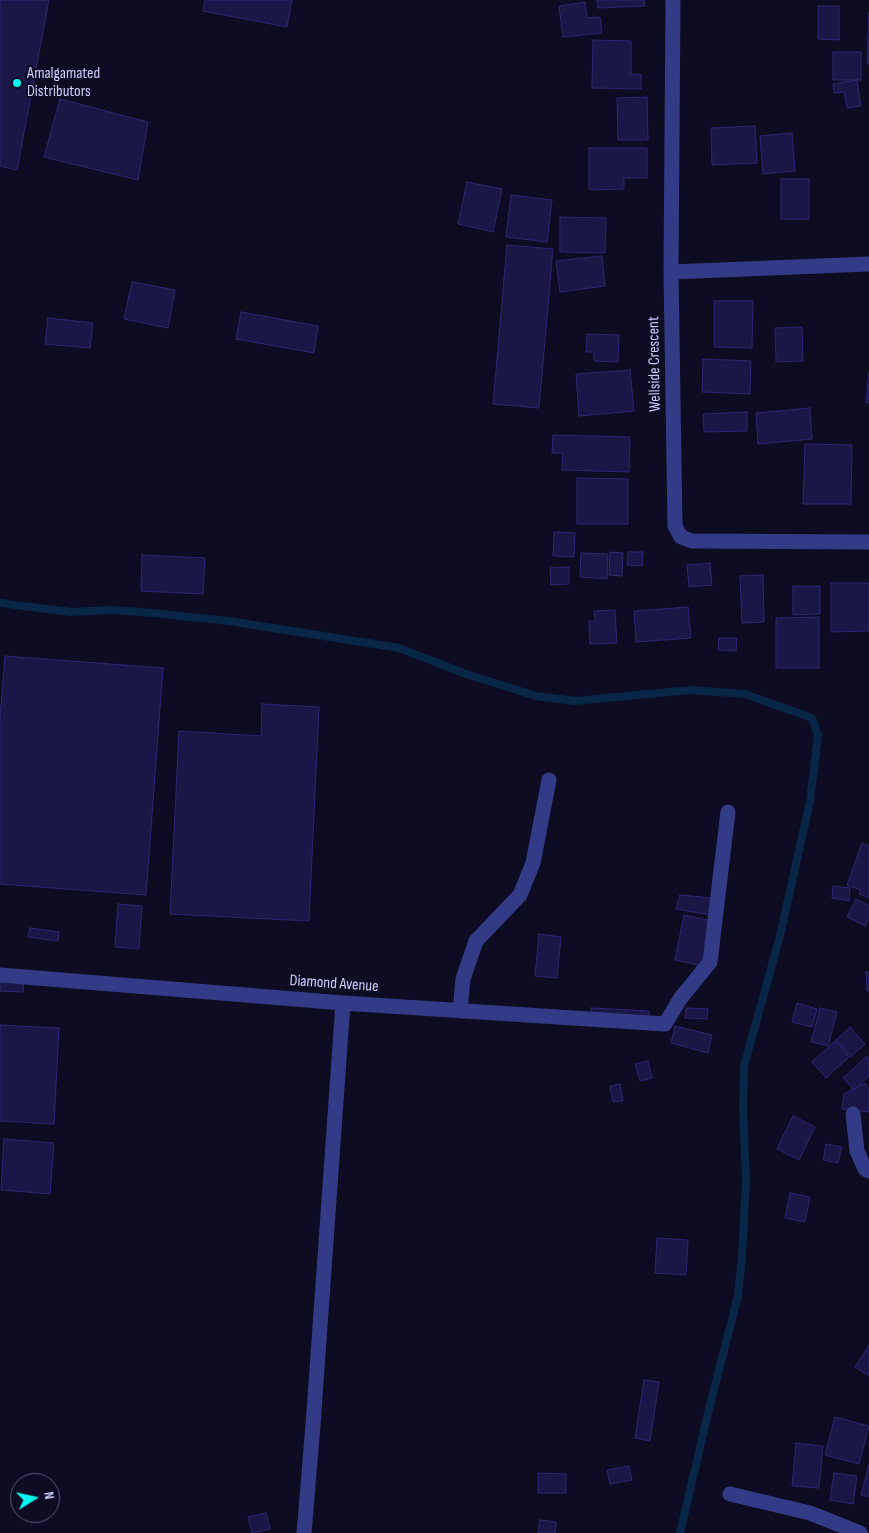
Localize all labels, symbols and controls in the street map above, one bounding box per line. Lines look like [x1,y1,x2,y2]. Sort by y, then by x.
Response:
place label: Amalgamated Distributors [27,64,100,102]
marker: Amalgamated Distributors [11,77,23,89]
street label: Wellside Crescent [645,316,665,412]
street label: Diamond Avenue [289,971,379,997]
north arrow [10,1473,60,1523]
text: N [40,1490,58,1501]

